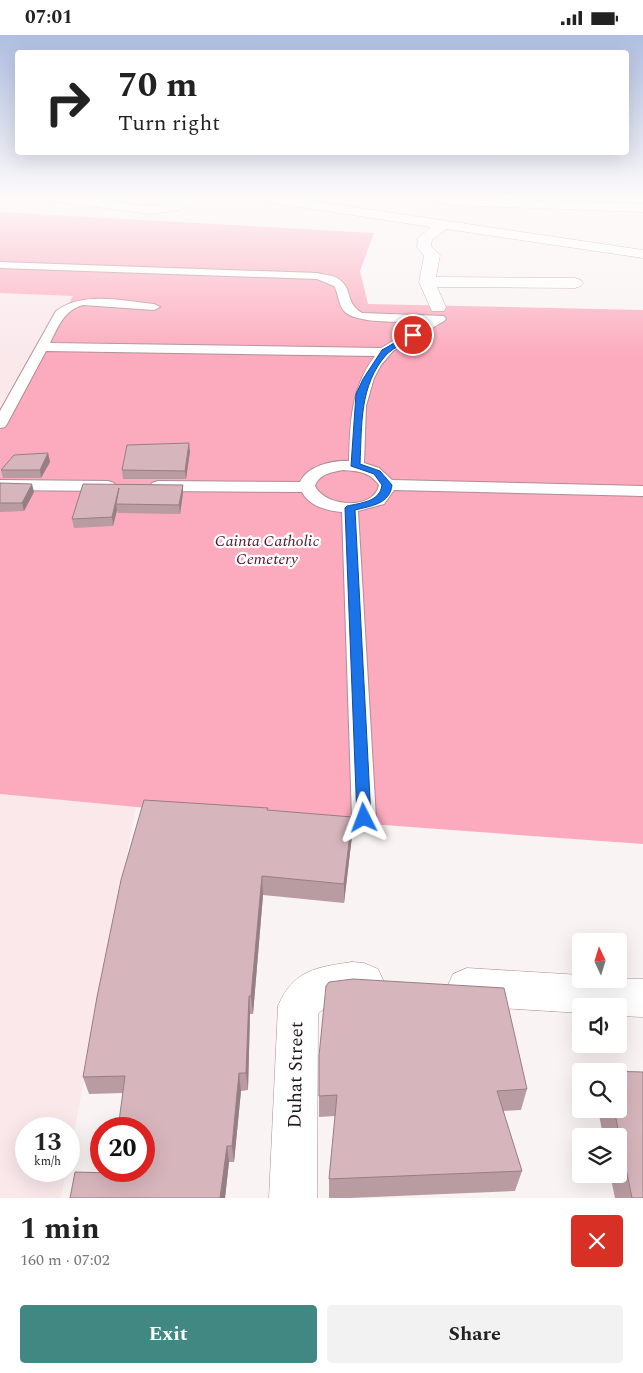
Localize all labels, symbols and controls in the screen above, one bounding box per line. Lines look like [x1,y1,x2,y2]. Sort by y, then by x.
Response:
text: 07:01 [25,3,73,32]
text: 70 m [118,59,198,112]
icon: right [35,70,100,135]
text: Turn right [118,107,220,140]
pin [392,314,434,356]
icon: arrive [399,321,427,349]
park label: Cainta Catholic Cemetery [215,529,319,571]
position arrow [337,791,389,843]
north arrow [572,933,628,987]
map controls [572,933,627,1183]
button: sound [572,998,627,1053]
street label: Duhat Street [281,1021,311,1129]
button: search [572,1063,627,1118]
speed limit sign: 20 [90,1117,155,1182]
text: 13 [33,1124,62,1162]
button: layers [572,1128,627,1183]
text: km/h [34,1152,61,1171]
text: 1 min [20,1206,100,1252]
button: close [571,1215,623,1267]
text: 160 m · 07:02 [20,1248,110,1272]
button: Exit [20,1305,317,1363]
button: Share [327,1305,623,1363]

